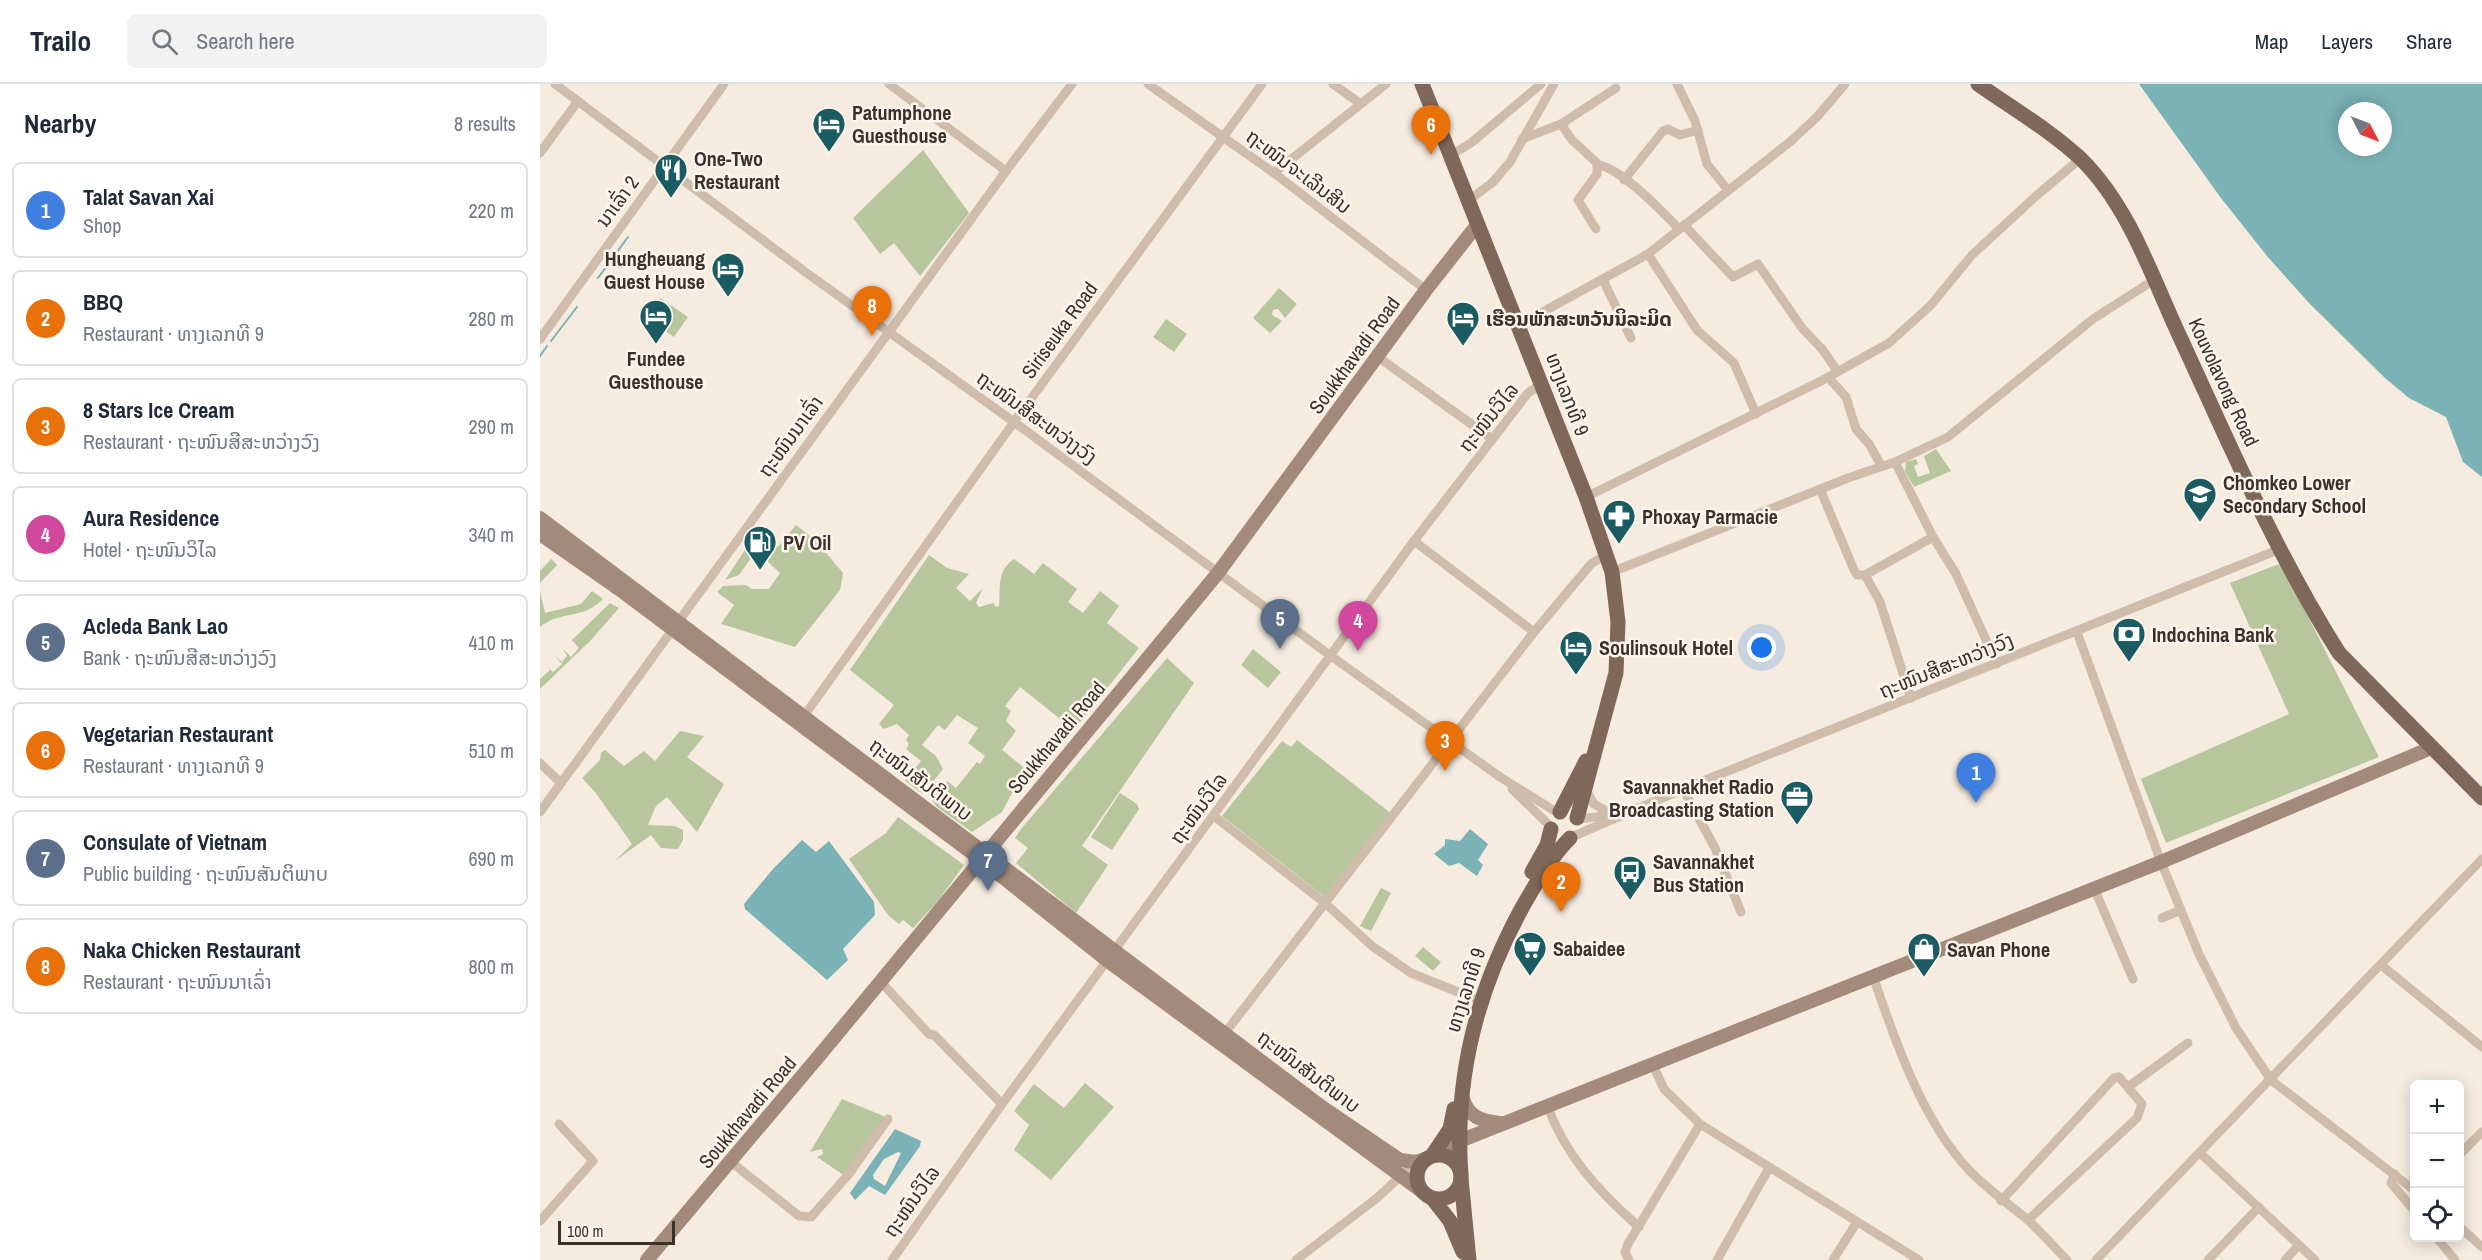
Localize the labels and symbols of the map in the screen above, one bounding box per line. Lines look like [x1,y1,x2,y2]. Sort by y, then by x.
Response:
place label: Patumphone Guesthouse [852,99,951,149]
north arrow [2338,102,2392,156]
hotel icon: Patumphone Guesthouse [811,106,847,153]
pin: 6 [1412,106,1450,155]
street label: ຖະໜົນຈະເລີນສິນ [1241,122,1357,220]
place label: One-Two Restaurant [694,145,780,195]
restaurant icon: One-Two Restaurant [653,152,689,199]
street label: ນາເລົ່າ 2 [589,170,645,232]
place label: Hungheuang Guest House [604,245,705,295]
hotel icon: Hungheuang Guest House [710,251,746,298]
street label: Siriseuka Road [1015,276,1103,384]
pin: 8 [852,286,892,336]
street label: Soukkhavadi Road [1302,291,1406,419]
hotel icon: Fundee Guesthouse [638,298,674,345]
hotel icon: ເຮືອນພັກສະຫວັນນິລະມິດ [1445,300,1481,347]
place label: ເຮືອນພັກສະຫວັນນິລະມິດ [1486,305,1672,332]
street label: Kouvolavong Road [2182,313,2266,451]
place label: Fundee Guesthouse [609,345,703,395]
street label: ທາງເລກທີ 9 [1540,349,1596,439]
street label: ຖະໜົນສີສະຫວ່າງວົງ [971,364,1103,470]
street label: ຖະໜົນວິໄລ [1452,377,1524,457]
street label: ຖະໜົນນາເລົ່າ [751,390,829,482]
place label: Chomkeo Lower Secondary School [2223,469,2366,519]
school or university icon: Chomkeo Lower Secondary School [2182,476,2218,523]
pharmacy icon: Phoxay Parmacie [1601,498,1637,545]
place label: Phoxay Parmacie [1642,503,1778,530]
fuel station icon: PV Oil [742,524,778,571]
place label: PV Oil [783,529,831,556]
pin: 5 [1260,600,1300,649]
pin: 4 [1338,602,1378,651]
bank icon: Indochina Bank [2111,616,2147,663]
place label: Indochina Bank [2152,621,2275,648]
street label: ຖະໜົນສີສະຫວ່າງວົງ [1875,626,2017,704]
hotel icon: Soulinsouk Hotel [1558,629,1594,676]
your location [1747,633,1776,662]
place label: Soulinsouk Hotel [1599,634,1733,661]
street label: Soukkhavadi Road [1001,675,1111,799]
pin: 3 [1426,722,1464,771]
street label: ຖະໜົນສັນຕິພາບ [864,731,978,827]
pin: 1 [1956,754,1996,803]
street label: ຖະໜົນວິໄລ [1163,767,1233,849]
place label: Savannakhet Radio Broadcasting Station [1609,773,1774,823]
office icon: Savannakhet Radio Broadcasting Station [1779,779,1815,826]
pin: 7 [968,842,1008,891]
place label: Savannakhet Bus Station [1653,848,1755,898]
bus stop icon: Savannakhet Bus Station [1612,854,1648,901]
pin: 2 [1542,862,1580,912]
supermarket icon: Sabaidee [1512,930,1548,977]
shop icon: Savan Phone [1906,931,1942,978]
place label: Sabaidee [1553,935,1625,962]
place label: Savan Phone [1947,936,2050,963]
street label: ທາງເລກທີ 9 [1439,944,1491,1036]
street label: ຖະໜົນສັນຕິພາບ [1252,1023,1366,1119]
street label: Soukkhavadi Road [692,1050,802,1174]
street label: ຖະໜົນວິໄລ [876,1160,946,1242]
scale bar [558,1218,675,1246]

